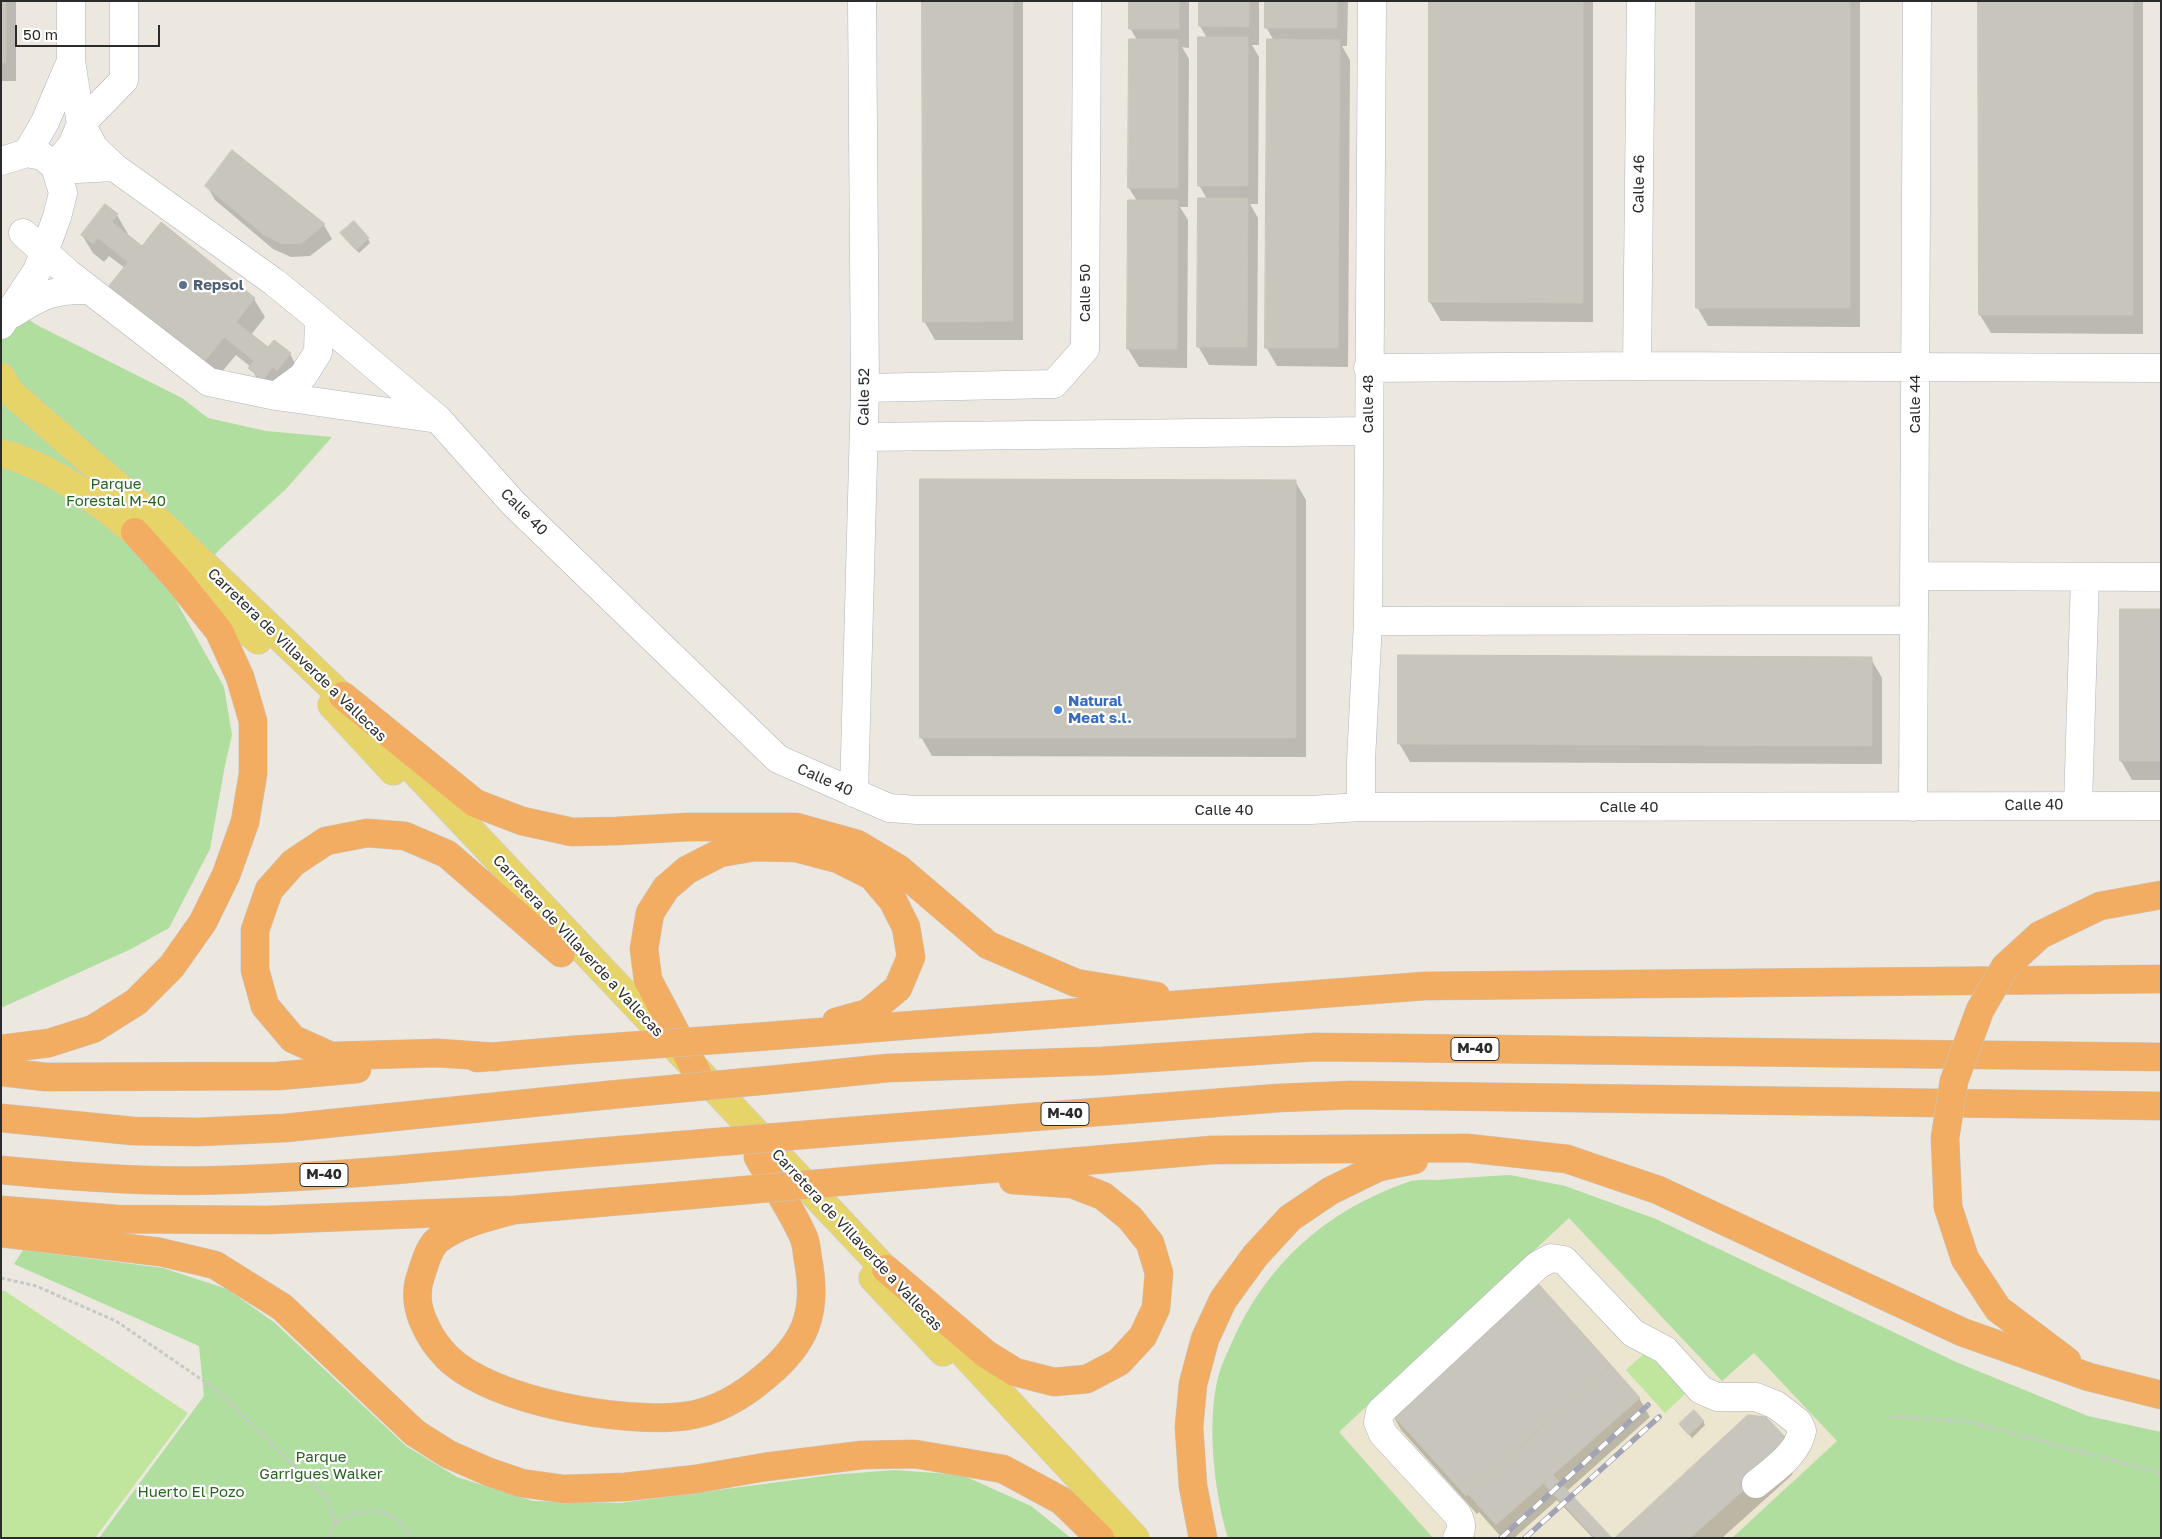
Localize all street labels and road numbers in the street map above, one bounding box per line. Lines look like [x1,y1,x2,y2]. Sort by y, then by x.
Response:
street label: Calle 46 [1629,154,1649,214]
street label: Calle 50 [1076,264,1094,322]
street label: Calle 52 [854,368,874,426]
street label: Calle 48 [1359,375,1377,433]
street label: Calle 44 [1906,375,1924,433]
street label: Calle 40 [497,485,551,539]
street label: Carretera de Villaverde a Vallecas [204,565,390,745]
street label: Calle 40 [794,760,856,800]
street label: Calle 40 [2004,795,2064,815]
street label: Calle 40 [1599,798,1659,816]
street label: Calle 40 [1194,801,1254,819]
street label: Carretera de Villaverde a Vallecas [489,851,667,1041]
road number: M-40 [1451,1038,1499,1060]
road number: M-40 [1041,1102,1089,1126]
street label: Carretera de Villaverde a Vallecas [768,1145,946,1335]
road number: M-40 [300,1164,348,1186]

